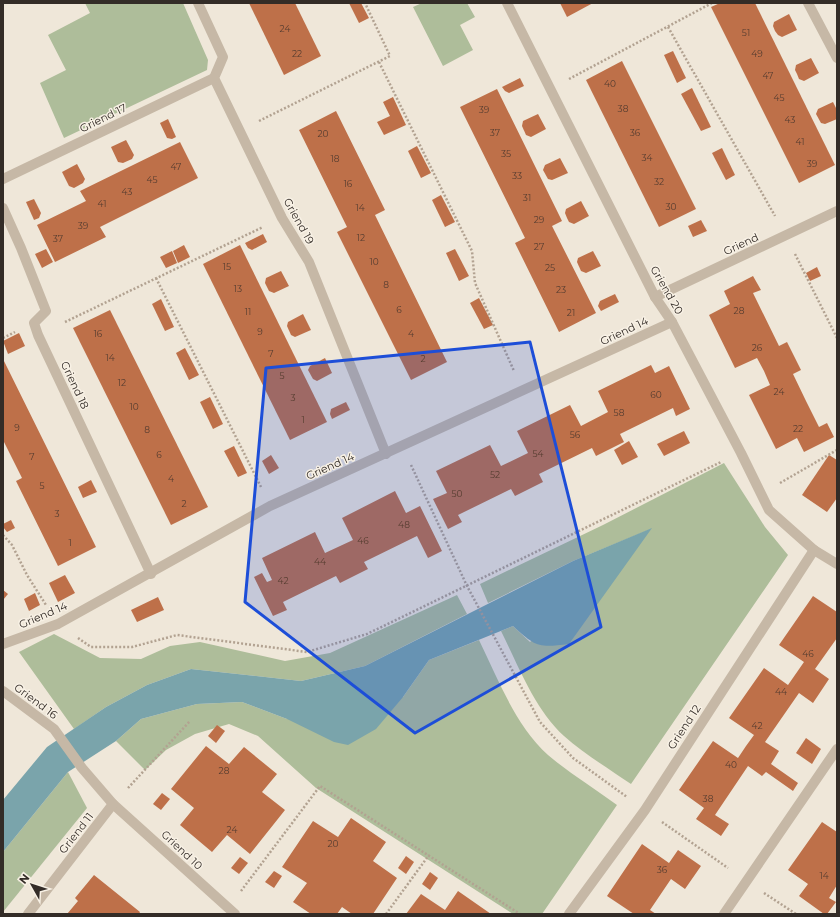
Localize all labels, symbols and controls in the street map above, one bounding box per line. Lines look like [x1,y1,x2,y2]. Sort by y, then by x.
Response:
house number: 24 [280,23,290,34]
house number: 51 [742,27,750,38]
house number: 22 [292,48,302,59]
house number: 49 [751,48,763,59]
house number: 47 [763,70,773,81]
house number: 40 [604,78,616,89]
house number: 45 [773,92,785,103]
street label: Griend 17 [77,101,129,135]
house number: 38 [618,103,629,114]
house number: 39 [479,104,490,115]
house number: 43 [785,114,795,125]
house number: 37 [490,127,500,138]
house number: 36 [630,127,641,138]
house number: 20 [317,128,329,139]
house number: 41 [796,136,804,147]
house number: 35 [501,148,511,159]
house number: 34 [641,152,653,163]
house number: 18 [331,153,340,164]
house number: 39 [807,158,818,169]
house number: 47 [171,161,181,172]
house number: 33 [512,170,522,181]
house number: 45 [146,174,158,185]
house number: 32 [654,176,664,187]
house number: 16 [344,178,353,189]
house number: 43 [122,186,132,197]
house number: 31 [523,192,531,203]
street label: Griend 19 [281,195,318,247]
house number: 41 [98,198,106,209]
house number: 30 [665,201,677,212]
house number: 14 [355,202,365,213]
house number: 29 [534,214,545,225]
house number: 39 [78,220,89,231]
street label: Griend [721,230,761,258]
house number: 12 [357,232,365,243]
house number: 37 [53,233,63,244]
house number: 27 [534,241,544,252]
house number: 10 [369,256,379,267]
house number: 15 [223,261,231,272]
house number: 25 [545,262,555,273]
street label: Griend 20 [648,263,686,317]
house number: 8 [383,279,389,290]
house number: 13 [234,283,242,294]
house number: 23 [556,284,566,295]
house number: 6 [396,304,402,315]
house number: 28 [734,305,745,316]
house number: 11 [245,306,251,317]
house number: 21 [567,307,575,318]
street label: Griend 14 [598,313,651,348]
house number: 9 [257,326,263,337]
house number: 16 [94,328,103,339]
house number: 4 [408,328,414,339]
house number: 26 [752,342,763,353]
house number: 7 [268,348,274,359]
house number: 14 [105,352,115,363]
house number: 2 [420,353,426,364]
street label: Griend 18 [58,359,92,411]
house number: 5 [279,370,285,381]
house number: 12 [118,377,126,388]
house number: 24 [774,386,784,397]
house number: 60 [650,389,662,400]
house number: 3 [290,392,296,403]
house number: 10 [129,401,139,412]
house number: 58 [614,407,625,418]
house number: 1 [301,414,305,425]
house number: 9 [14,422,20,433]
house number: 22 [793,423,803,434]
house number: 8 [144,424,150,435]
house number: 56 [570,429,581,440]
house number: 54 [532,448,544,459]
house number: 6 [156,449,162,460]
street label: Griend 14 [304,449,357,483]
house number: 7 [29,451,35,462]
house number: 52 [490,469,500,480]
house number: 4 [168,473,174,484]
house number: 5 [39,480,45,491]
house number: 50 [451,488,463,499]
house number: 2 [181,498,187,509]
house number: 3 [54,508,60,519]
house number: 48 [398,519,410,530]
house number: 46 [357,535,369,546]
house number: 1 [68,537,72,548]
house number: 44 [314,556,326,567]
house number: 42 [277,575,289,586]
street label: Griend 14 [17,598,70,631]
house number: 46 [802,648,814,659]
street label: Griend 16 [11,680,61,722]
house number: 44 [775,686,787,697]
street label: Griend 12 [664,702,704,752]
house number: 42 [751,720,763,731]
house number: 40 [725,759,737,770]
house number: 28 [219,765,230,776]
house number: 38 [703,793,714,804]
street label: Griend 11 [56,810,96,856]
house number: 24 [227,824,237,835]
street label: Griend 10 [158,827,206,873]
house number: 20 [327,838,339,849]
house number: 36 [657,864,668,875]
north arrow [12,865,52,905]
house number: 14 [819,870,829,881]
text: N [16,871,32,887]

